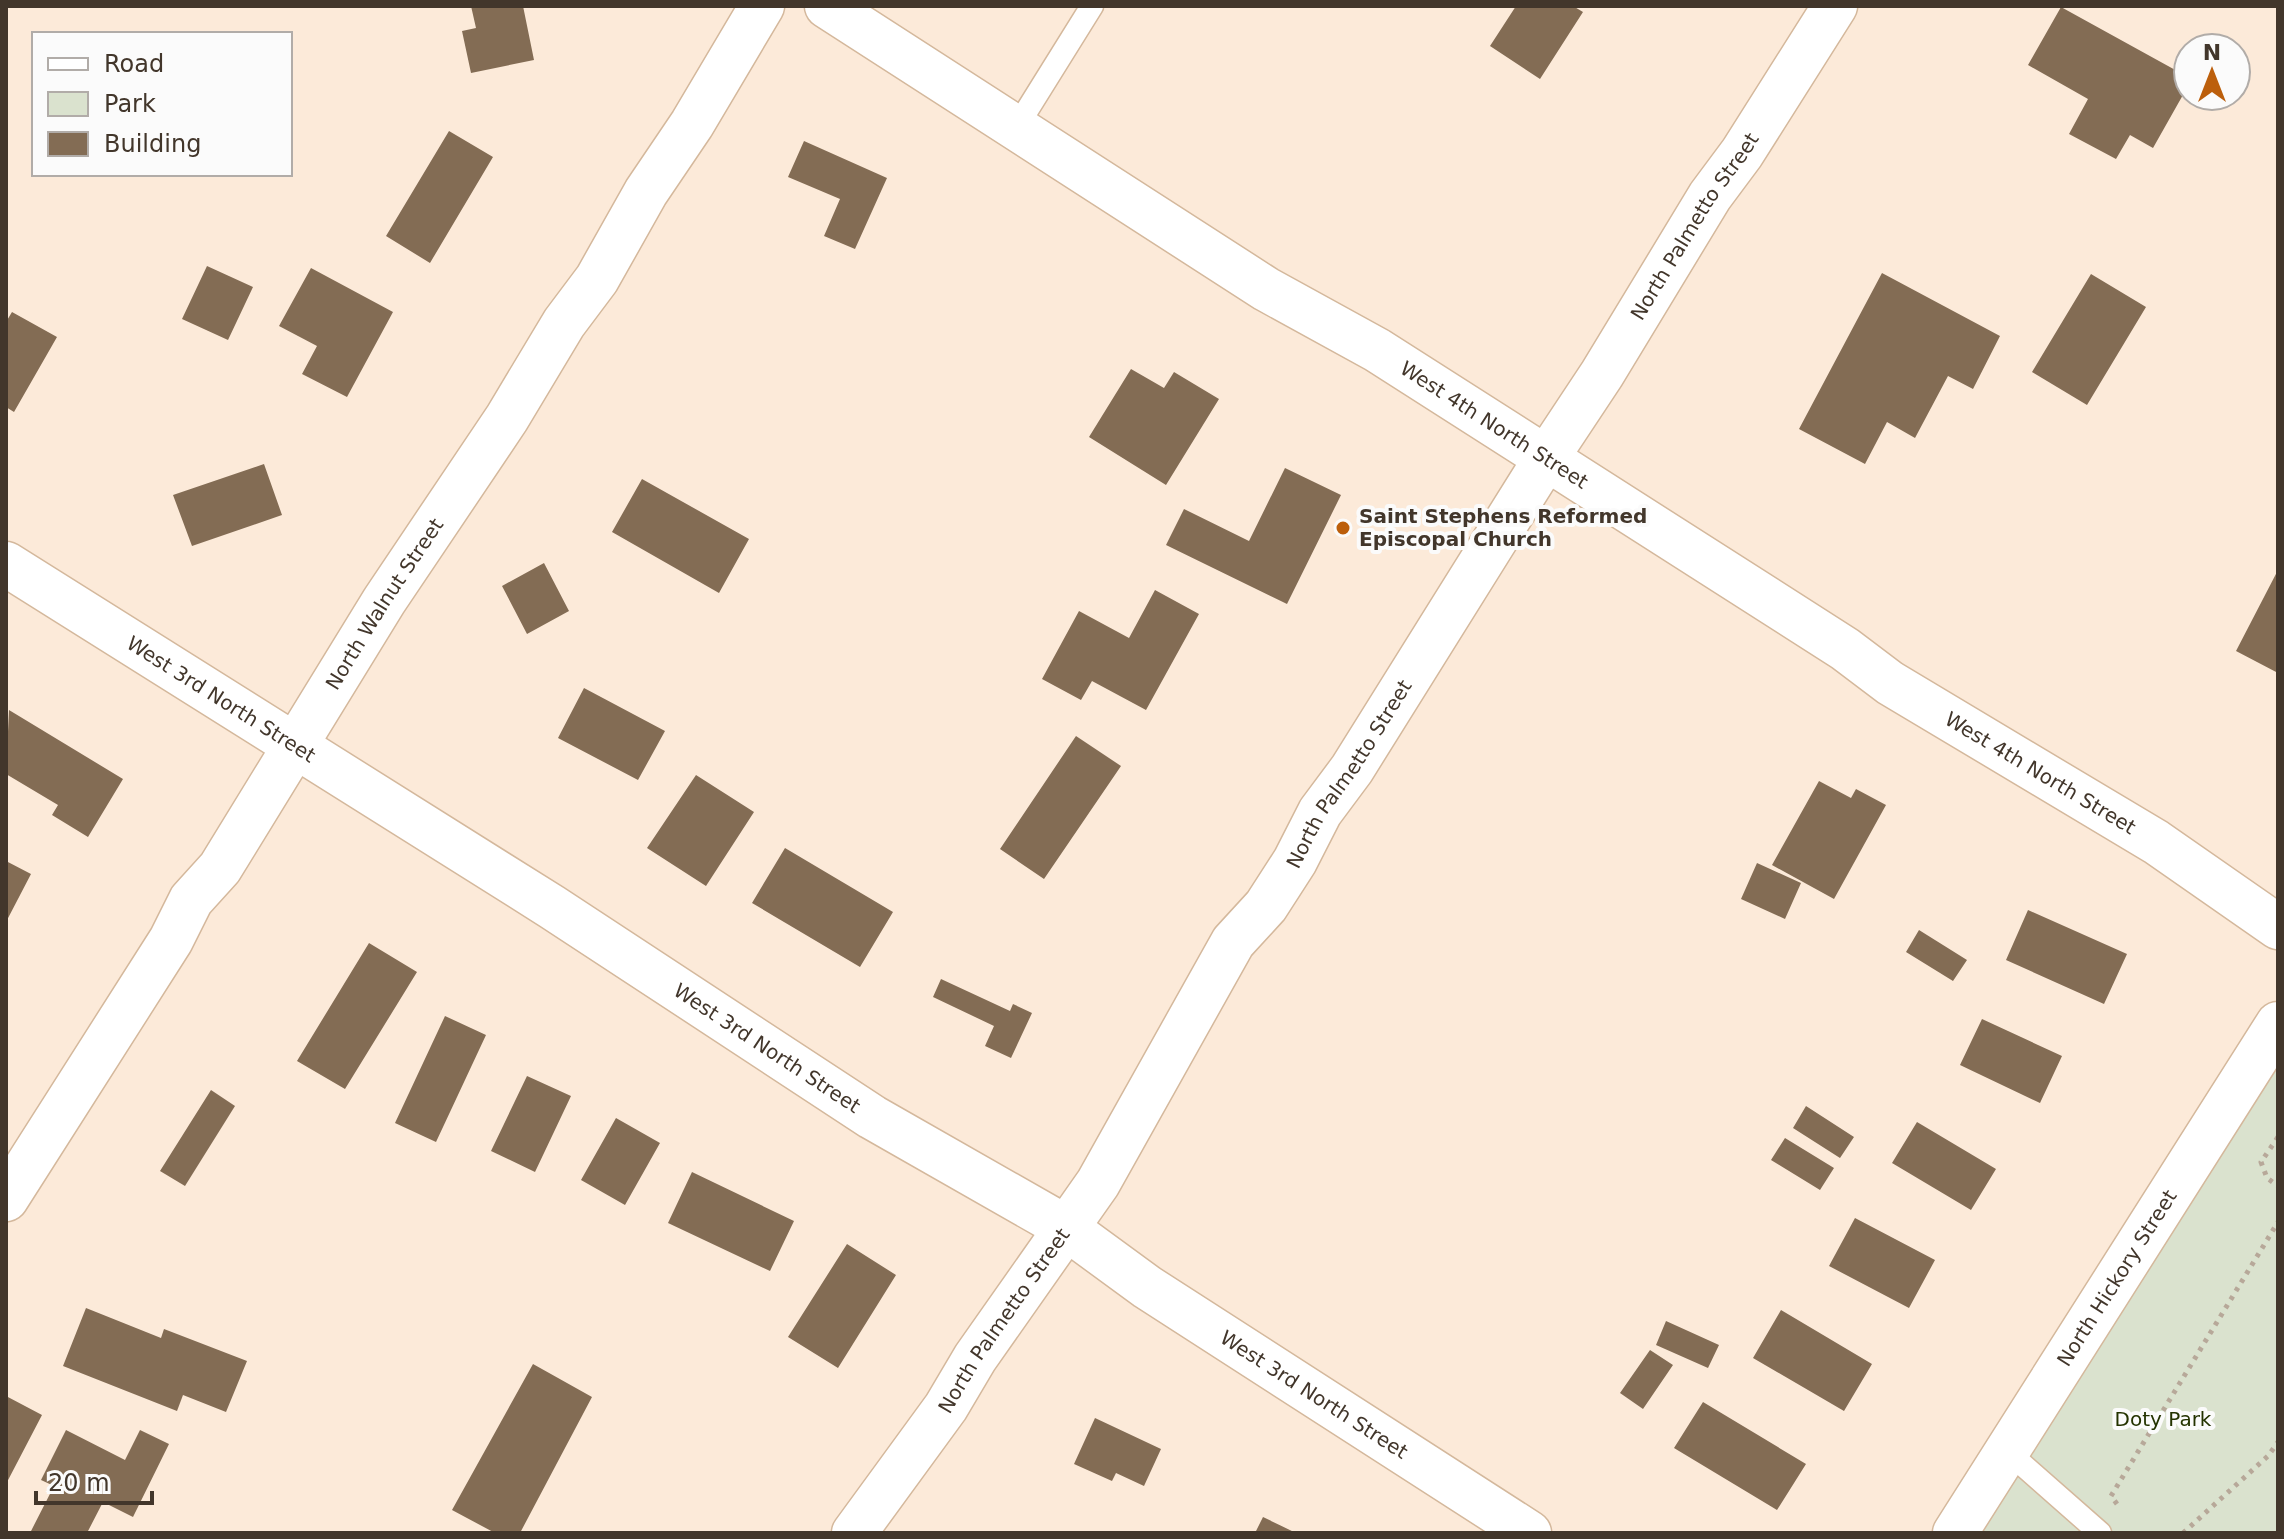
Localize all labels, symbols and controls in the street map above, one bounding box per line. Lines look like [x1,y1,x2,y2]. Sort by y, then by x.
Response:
legend [32,32,292,176]
north arrow [2172,32,2252,112]
text: N [2203,40,2221,65]
text: Road [104,50,164,78]
text: Park [104,90,156,118]
street label: North Palmetto Street [1626,128,1764,324]
text: Building [104,130,201,158]
street label: West 4th North Street [1396,356,1593,494]
place label: Saint Stephens Reformed Episcopal Church [1359,504,1647,551]
street label: North Walnut Street [320,514,448,694]
marker: Saint Stephens Reformed Episcopal Church [1334,519,1352,537]
street label: West 3rd North Street [122,631,320,767]
street label: North Palmetto Street [1281,675,1417,872]
street label: West 4th North Street [1941,707,2140,839]
street label: West 3rd North Street [669,978,865,1118]
street label: North Hickory Street [2052,1185,2182,1371]
street label: North Palmetto Street [933,1223,1075,1418]
street label: West 3rd North Street [1216,1325,1412,1464]
park label: Doty Park [2115,1407,2212,1431]
scale bar [36,1455,152,1505]
text: 20 m [48,1469,110,1497]

